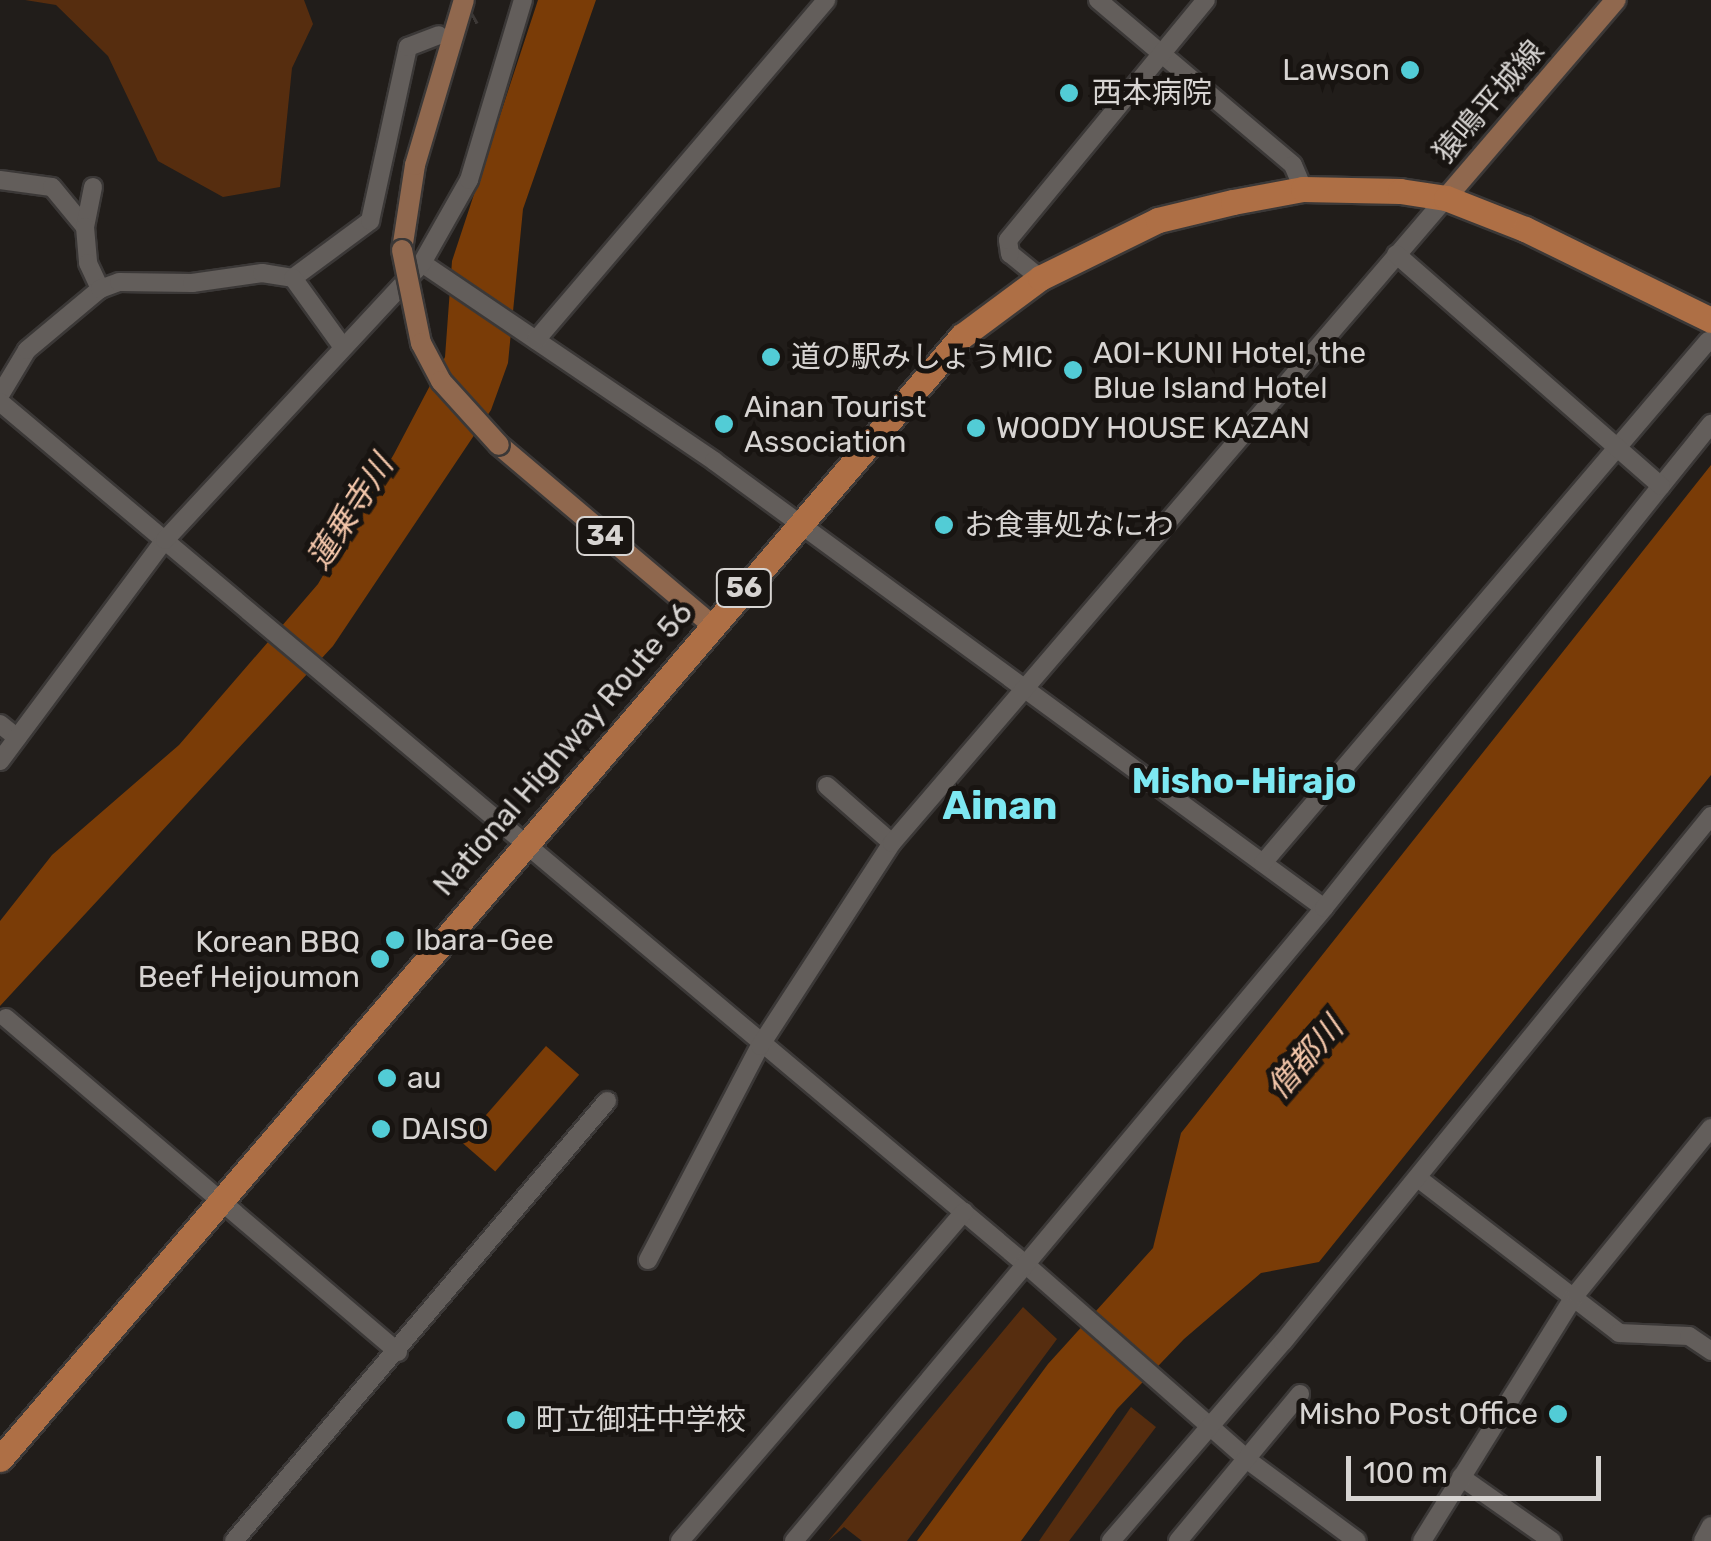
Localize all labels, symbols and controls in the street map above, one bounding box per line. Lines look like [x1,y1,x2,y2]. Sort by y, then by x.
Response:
street label: 猿鳴平城線 [1426,34,1552,170]
place label: Lawson [1282,52,1390,88]
marker: Lawson [1399,59,1421,81]
place label: 西本病院 [1092,75,1212,111]
marker: 西本病院 [1056,80,1082,106]
place label: AOI-KUNI Hotel, the Blue Island Hotel [1093,335,1367,406]
place label: 道の駅みしょうMIC [791,339,1053,375]
marker: 道の駅みしょうMIC [760,346,782,368]
marker: AOI-KUNI Hotel, the Blue Island Hotel [1062,359,1084,381]
place label: Ainan Tourist Association [744,389,927,460]
place label: WOODY HOUSE KAZAN [996,410,1311,446]
marker: Ainan Tourist Association [713,413,735,435]
marker: WOODY HOUSE KAZAN [965,417,987,439]
water label: 蓮乗寺川 [299,448,401,576]
place label: お食事処なにわ [964,507,1174,543]
road number: 34 [575,513,635,559]
marker: お食事処なにわ [933,514,955,536]
road number: 56 [714,565,774,611]
street label: National Highway Route 56 [425,595,701,903]
district label: Misho-Hirajo [1132,760,1356,802]
district label: Ainan [942,782,1058,830]
place label: Ibara-Gee [415,922,554,958]
place label: Korean BBQ Beef Heijoumon [137,924,360,994]
marker: Ibara-Gee [384,929,406,951]
marker: Korean BBQ Beef Heijoumon [369,948,391,970]
water label: 僧都川 [1259,1009,1351,1107]
place label: au [407,1060,442,1096]
marker: au [376,1067,398,1089]
place label: DAISO [401,1111,489,1147]
marker: DAISO [370,1118,392,1140]
place label: Misho Post Office [1299,1396,1538,1432]
place label: 町立御荘中学校 [536,1402,746,1438]
marker: Misho Post Office [1547,1403,1569,1425]
marker: 町立御荘中学校 [505,1409,527,1431]
scale bar [1351,1436,1606,1498]
text: 100 m [1363,1455,1448,1491]

